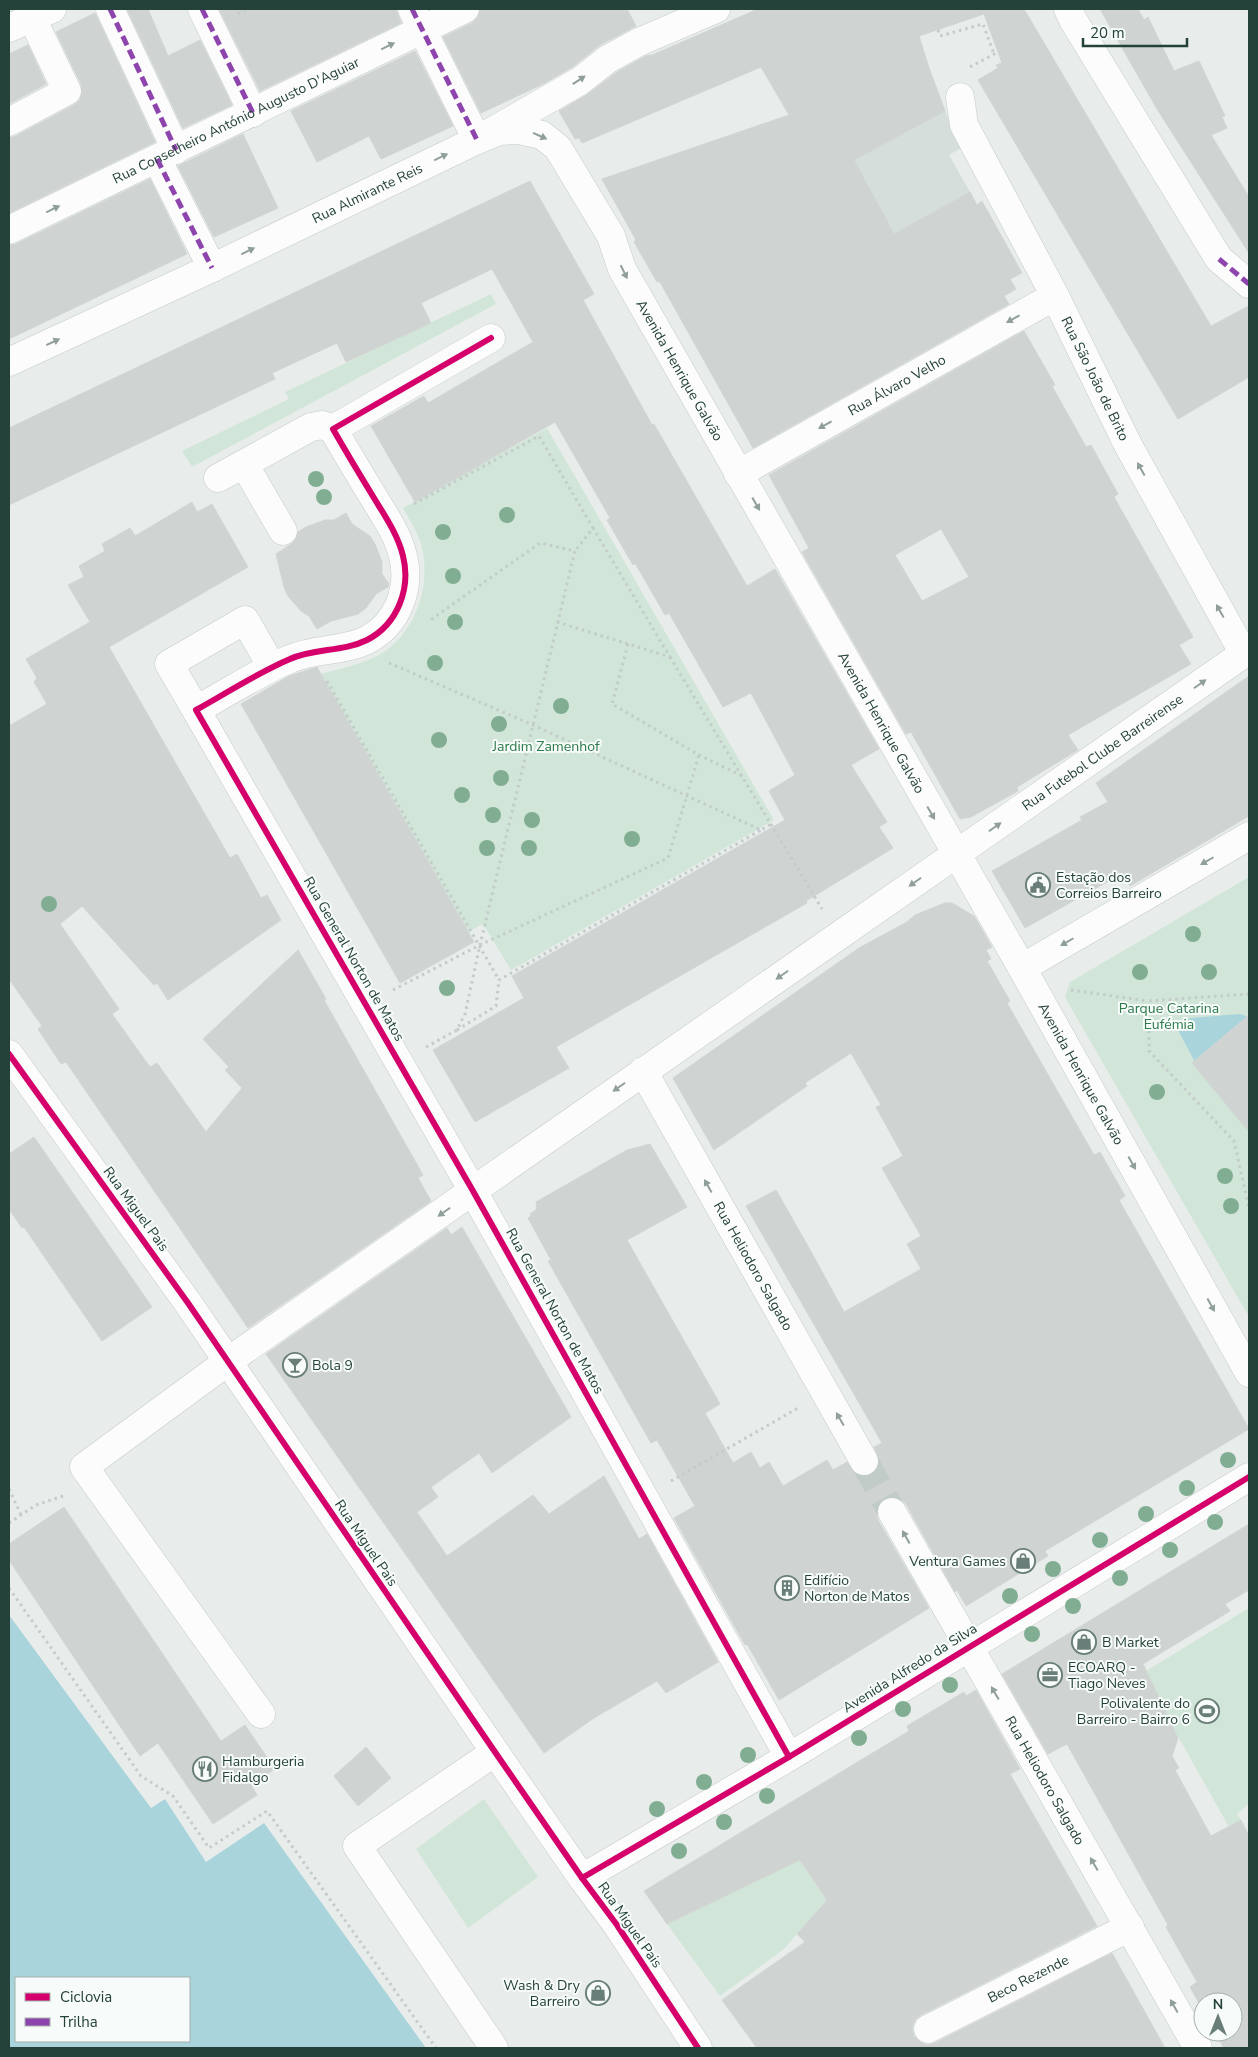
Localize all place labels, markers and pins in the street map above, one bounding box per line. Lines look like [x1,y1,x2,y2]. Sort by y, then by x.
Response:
place label: Estação dos Correios Barreiro [1056,868,1162,903]
public building icon: Estação dos Correios Barreiro [1025,872,1051,898]
bar icon: Bola 9 [282,1352,308,1378]
place label: Bola 9 [312,1356,353,1375]
shop icon: Ventura Games [1010,1548,1036,1574]
place label: Ventura Games [908,1552,1006,1571]
place label: Edifício Norton de Matos [804,1571,910,1606]
building icon: Edifício Norton de Matos [774,1575,800,1601]
shop icon: B Market [1071,1629,1097,1655]
place label: B Market [1102,1633,1159,1652]
place label: ECOARQ - Tiago Neves [1068,1658,1146,1693]
office icon: ECOARQ - Tiago Neves [1037,1662,1063,1688]
place label: Polivalente do Barreiro - Bairro 6 [1077,1694,1190,1729]
sports icon: Polivalente do Barreiro - Bairro 6 [1194,1698,1220,1724]
place label: Hamburgeria Fidalgo [222,1752,304,1787]
restaurant icon: Hamburgeria Fidalgo [192,1756,218,1782]
place label: Wash & Dry Barreiro [503,1976,581,2011]
shop icon: Wash & Dry Barreiro [585,1980,611,2006]

